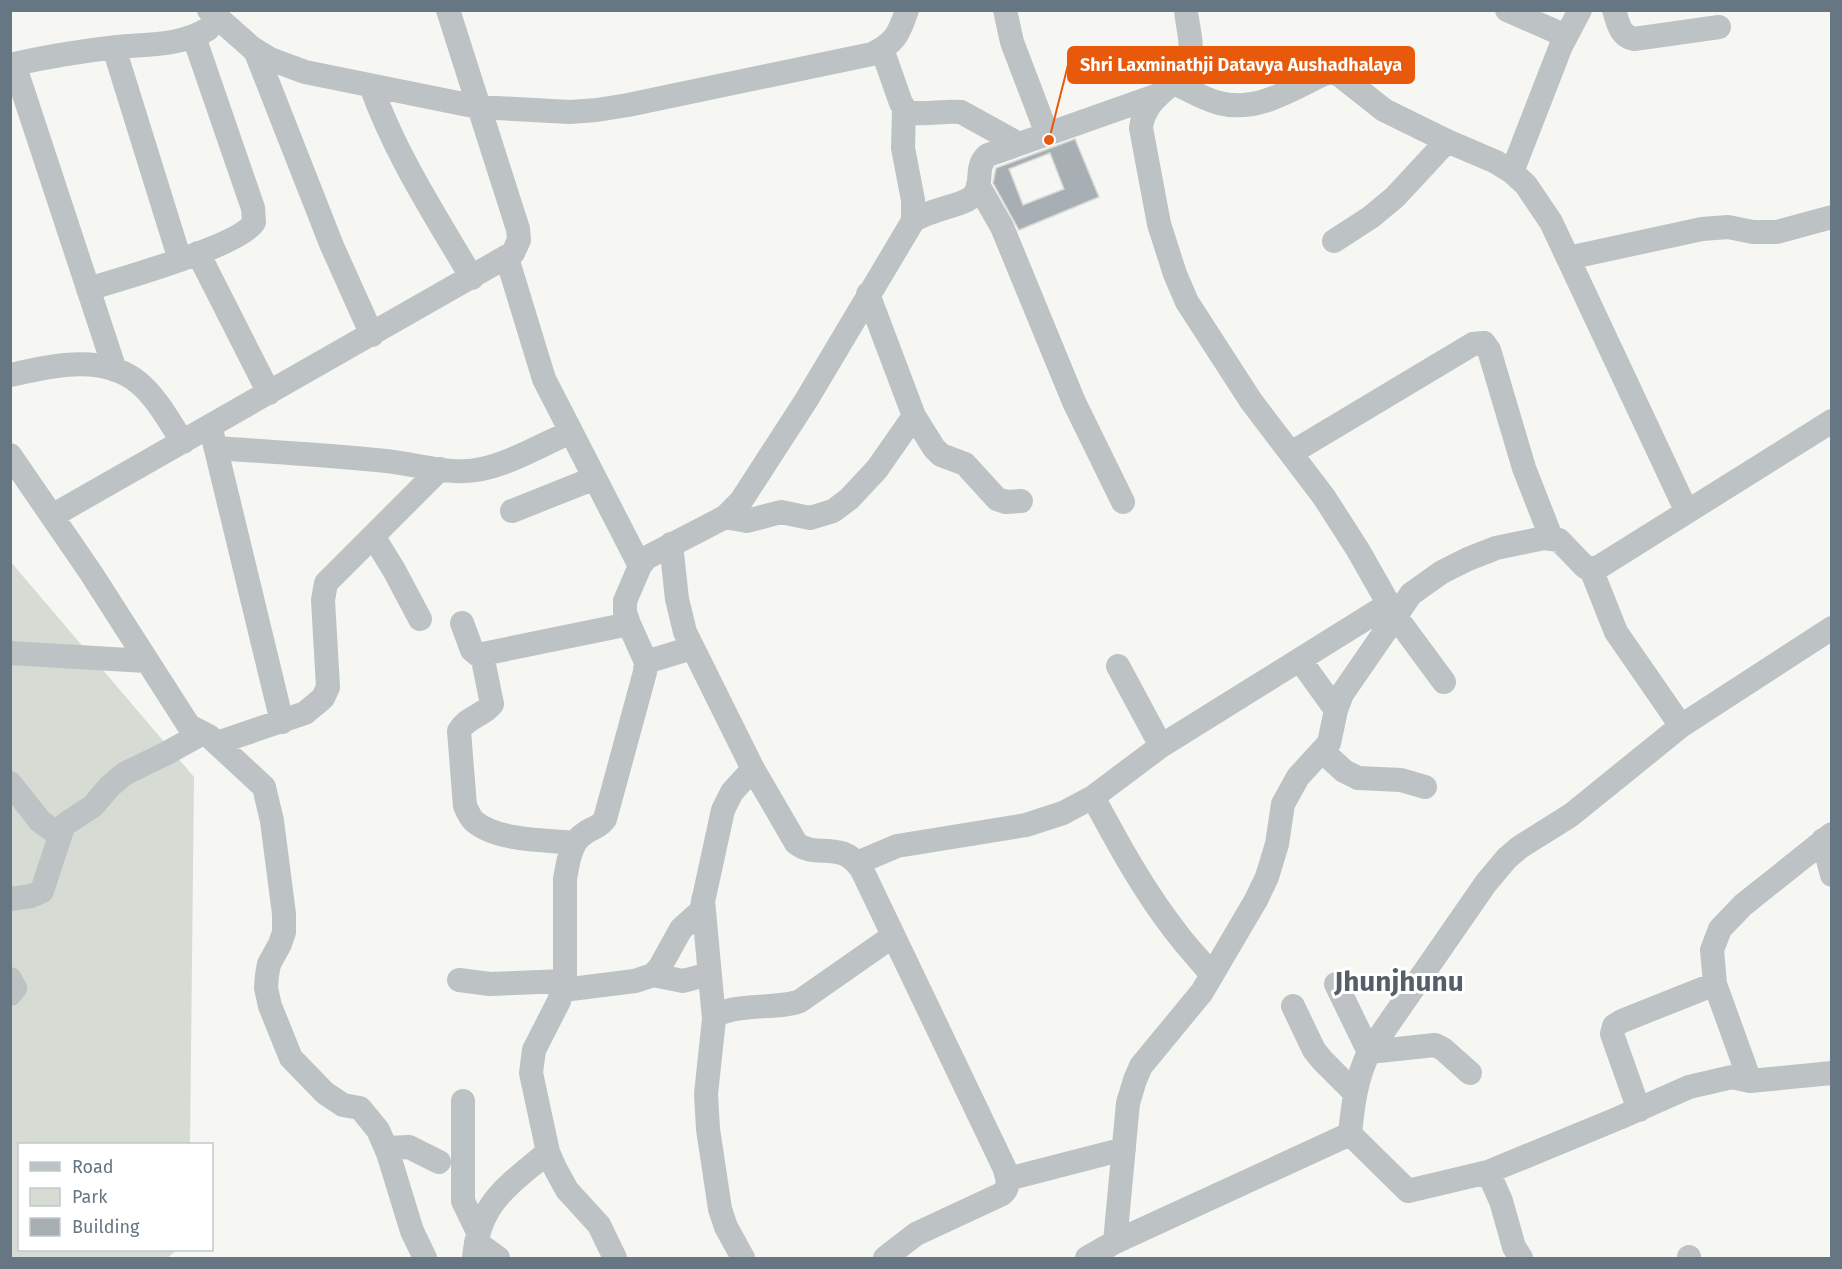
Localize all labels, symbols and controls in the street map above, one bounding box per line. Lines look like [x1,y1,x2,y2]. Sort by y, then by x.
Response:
callout: Shri Laxminathji Datavya Aushadhalaya [1068,47,1414,83]
text: Shri Laxminathji Datavya Aushadhalaya [1080,54,1402,76]
district label: Jhunjhunu [1333,965,1464,998]
legend [18,1143,213,1251]
text: Road [72,1156,114,1178]
text: Park [72,1186,108,1208]
text: Building [72,1216,140,1238]

